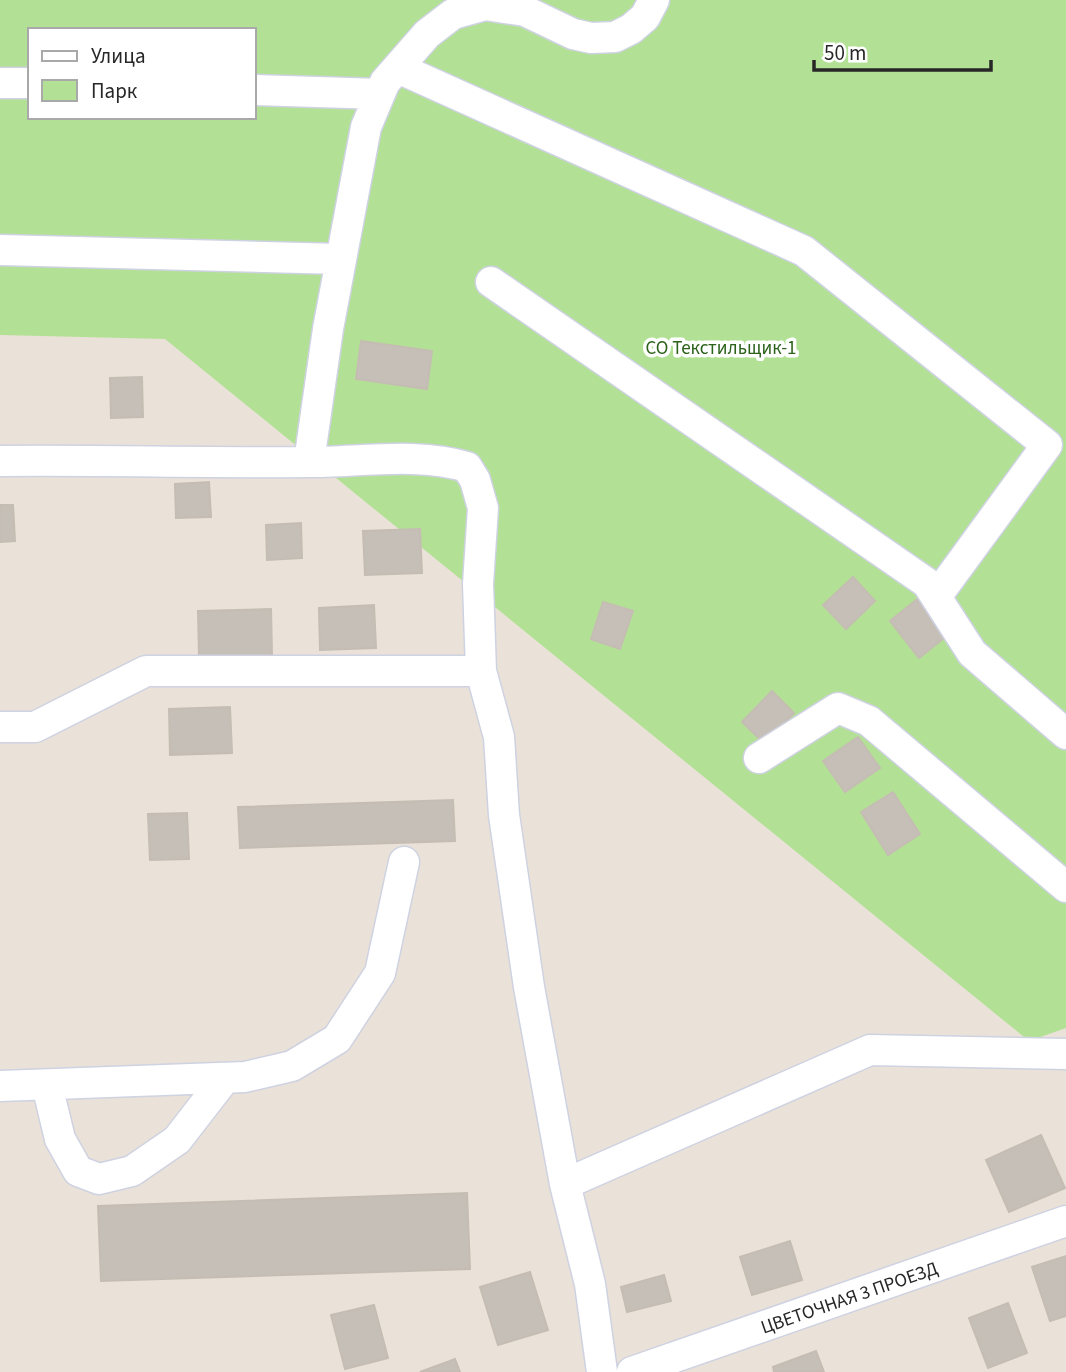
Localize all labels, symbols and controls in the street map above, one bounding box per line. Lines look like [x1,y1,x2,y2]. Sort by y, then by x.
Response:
legend [28,28,256,119]
scale bar [814,28,991,72]
text: 50 m [824,38,866,68]
text: Улица [91,41,146,71]
text: Парк [91,76,138,106]
park label: СО Текстильщик-1 [645,335,797,362]
street label: ЦВЕТОЧНАЯ 3 ПРОЕЗД [757,1255,942,1341]

